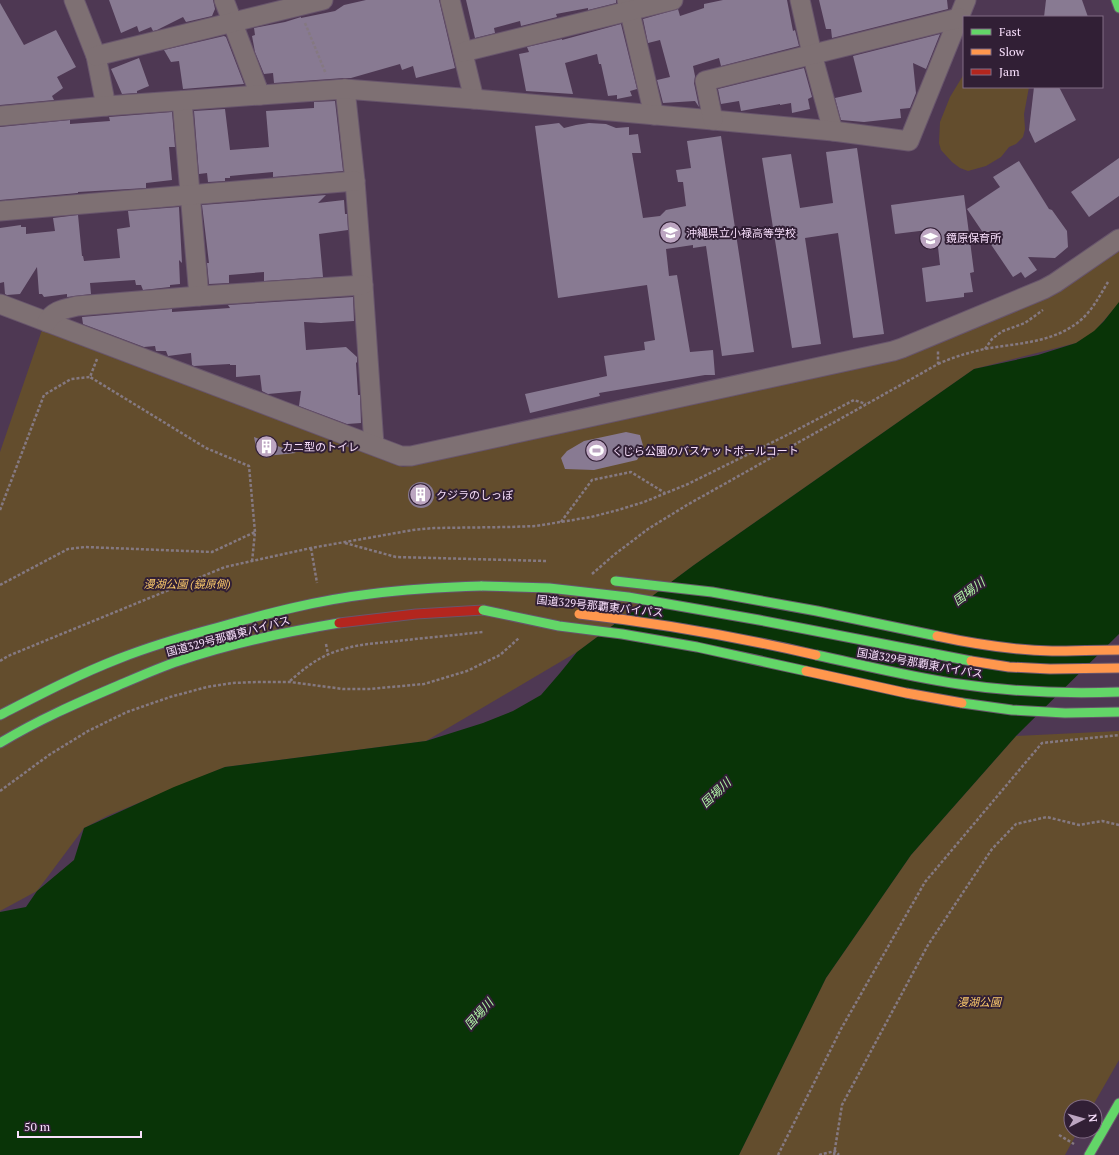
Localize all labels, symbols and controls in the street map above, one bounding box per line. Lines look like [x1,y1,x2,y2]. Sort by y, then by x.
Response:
legend [963,16,1103,88]
text: Fast [999,24,1022,39]
text: Slow [999,44,1025,59]
text: Jam [999,64,1020,79]
school or university icon: 沖縄県立小禄高等学校 [657,220,683,246]
school or university icon: 鏡原保育所 [918,225,944,251]
place label: 沖縄県立小禄高等学校 [686,226,796,240]
place label: 鏡原保育所 [946,231,1002,245]
building icon: カニ型のトイレ [253,434,279,460]
sports icon: くじら公園のバスケットボールコート [584,438,610,464]
place label: カニ型のトイレ [282,440,359,454]
place label: くじら公園のバスケットボールコート [612,444,799,458]
building icon: クジラのしっぽ [408,482,434,508]
place label: クジラのしっぽ [436,488,513,502]
water label: 国場川 [950,574,989,608]
park label: 漫湖公園 (鏡原側) [143,577,231,591]
street label: 国道329号那覇東バイパス [536,592,664,620]
street label: 国道329号那覇東バイパス [165,613,291,659]
street label: 国道329号那覇東バイパス [856,645,984,681]
water label: 国場川 [697,774,735,810]
water label: 国場川 [461,994,498,1032]
park label: 漫湖公園 [957,995,1003,1009]
north arrow [1063,1099,1103,1139]
scale bar [18,1113,141,1139]
text: N [1086,1113,1100,1123]
text: 50 m [24,1119,51,1134]

